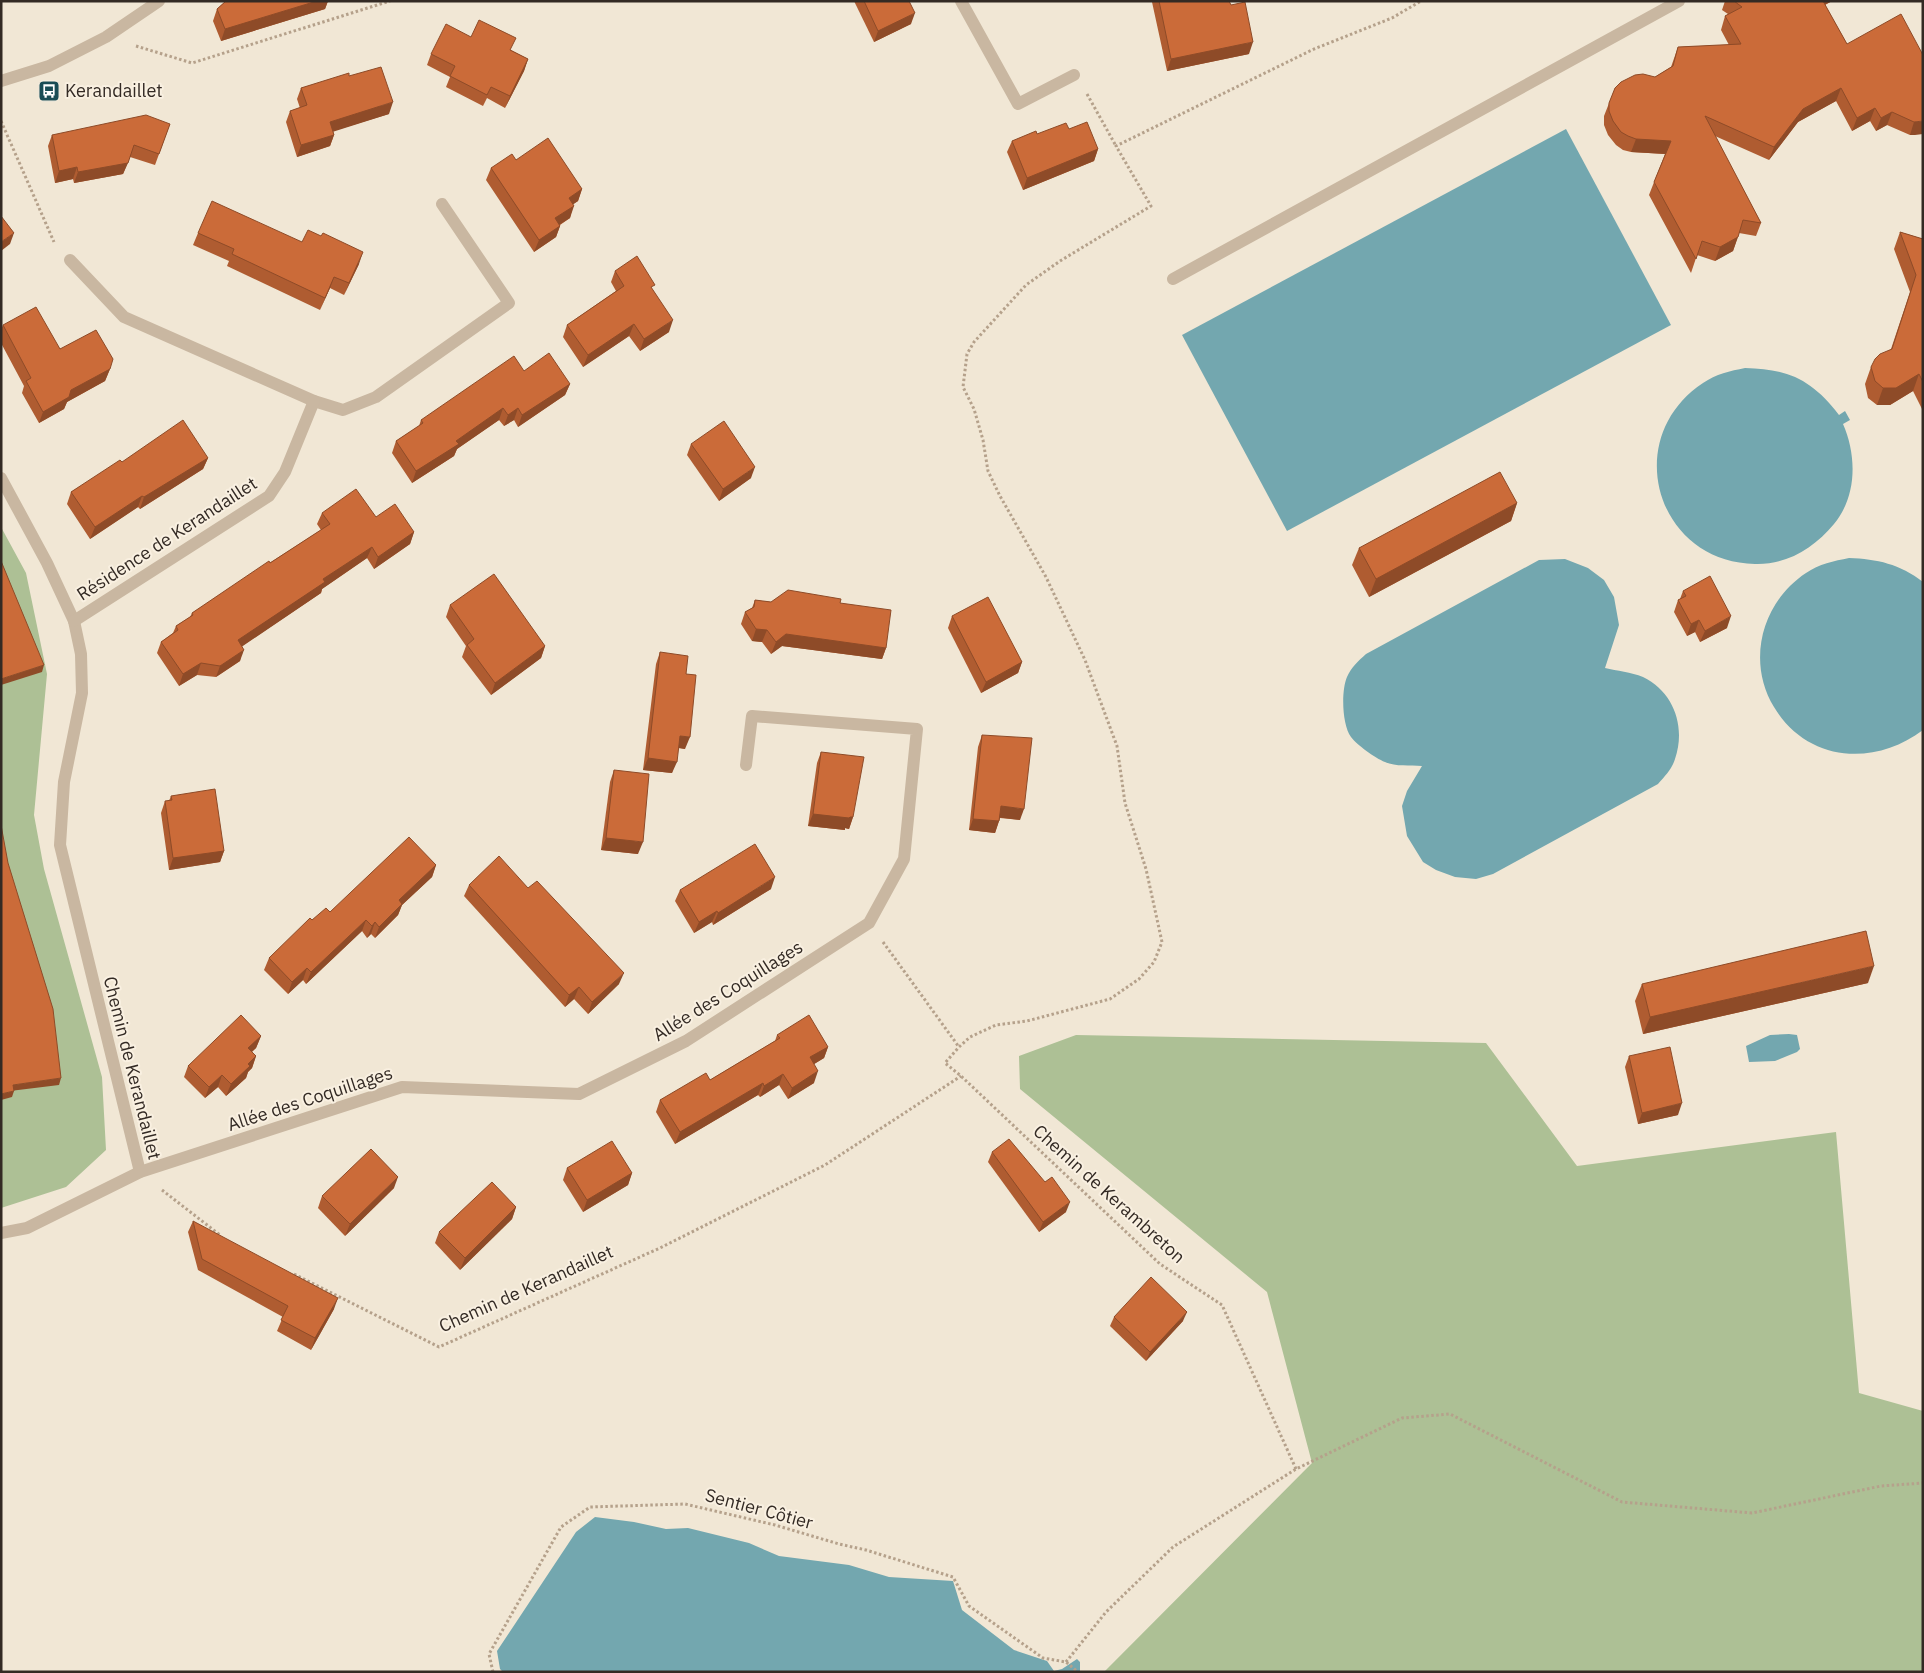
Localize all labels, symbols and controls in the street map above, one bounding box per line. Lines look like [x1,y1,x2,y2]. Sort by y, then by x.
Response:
bus stop icon: Kerandaillet [37,79,61,103]
place label: Kerandaillet [65,79,163,102]
street label: Résidence de Kerandaillet [72,472,261,605]
street label: Allée des Coquillages [649,935,807,1046]
street label: Chemin de Kerandaillet [99,974,166,1162]
street label: Allée des Coquillages [224,1061,395,1136]
street label: Chemin de Kerambreton [1029,1119,1190,1268]
street label: Chemin de Kerandaillet [435,1240,616,1337]
street label: Sentier Côtier [703,1483,816,1534]

